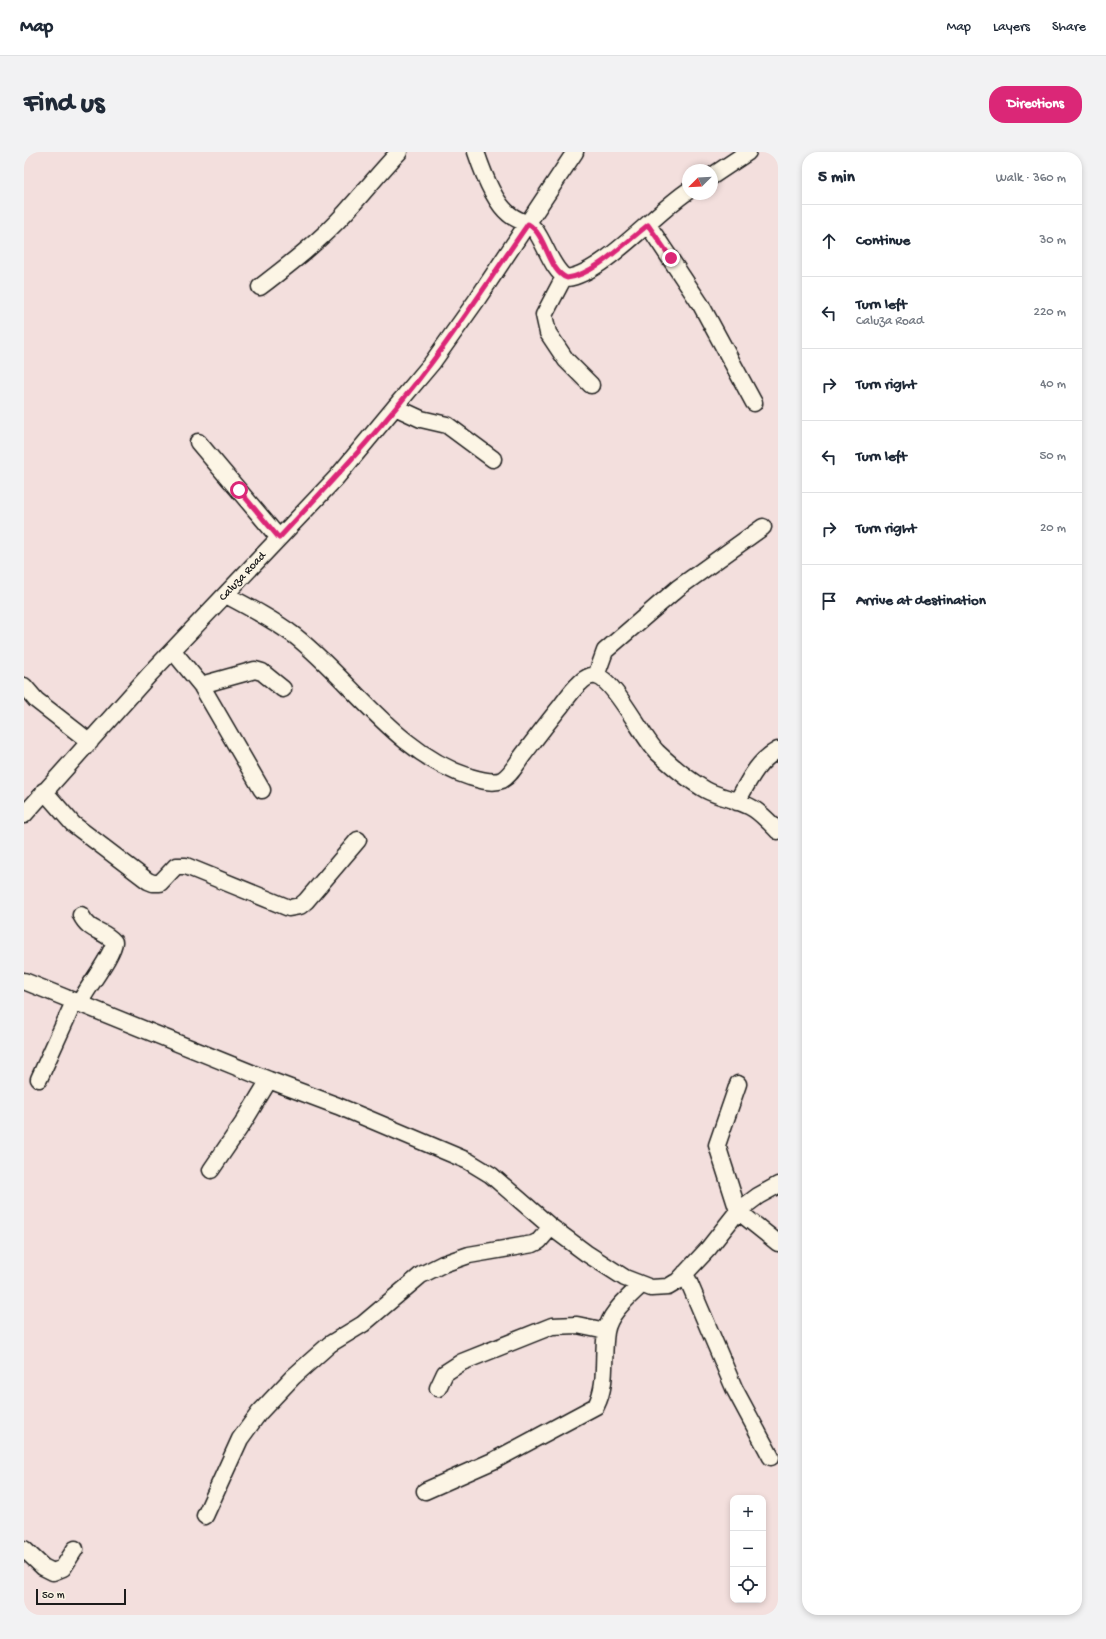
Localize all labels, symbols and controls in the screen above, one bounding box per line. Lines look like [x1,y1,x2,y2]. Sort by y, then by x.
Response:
text: Map [20,16,53,39]
text: Map [947,19,971,36]
text: Layers [993,19,1030,36]
text: Share [1052,19,1086,36]
button: Directions [989,86,1082,123]
text: Find us [24,88,104,121]
north arrow [682,164,718,200]
text: 5 min [818,168,855,188]
text: Walk · 360 m [996,171,1066,186]
icon: ahead [818,230,840,252]
text: Continue [856,232,910,250]
text: 30 m [1040,233,1066,248]
route end [662,249,680,267]
text: Turn left [856,296,907,314]
icon: left [818,302,840,324]
text: 220 m [1034,305,1066,320]
text: Caluza Road [856,314,924,329]
icon: right [818,374,840,396]
text: Turn right [856,376,916,394]
text: 40 m [1040,377,1066,392]
icon: left [818,446,840,468]
text: Turn left [856,448,907,466]
text: 50 m [1039,449,1066,464]
route start [230,481,248,499]
icon: right [818,518,840,540]
text: Turn right [856,520,916,538]
text: 20 m [1040,521,1066,536]
street label: Caluza Road [217,549,270,605]
icon: arrive [818,590,840,612]
text: Arrive at destination [856,592,986,610]
map controls [730,1495,766,1603]
button: + [730,1495,766,1531]
button: − [730,1531,766,1567]
button: locate [730,1567,766,1603]
scale bar [36,1587,126,1606]
text: 50 m [42,1590,64,1602]

